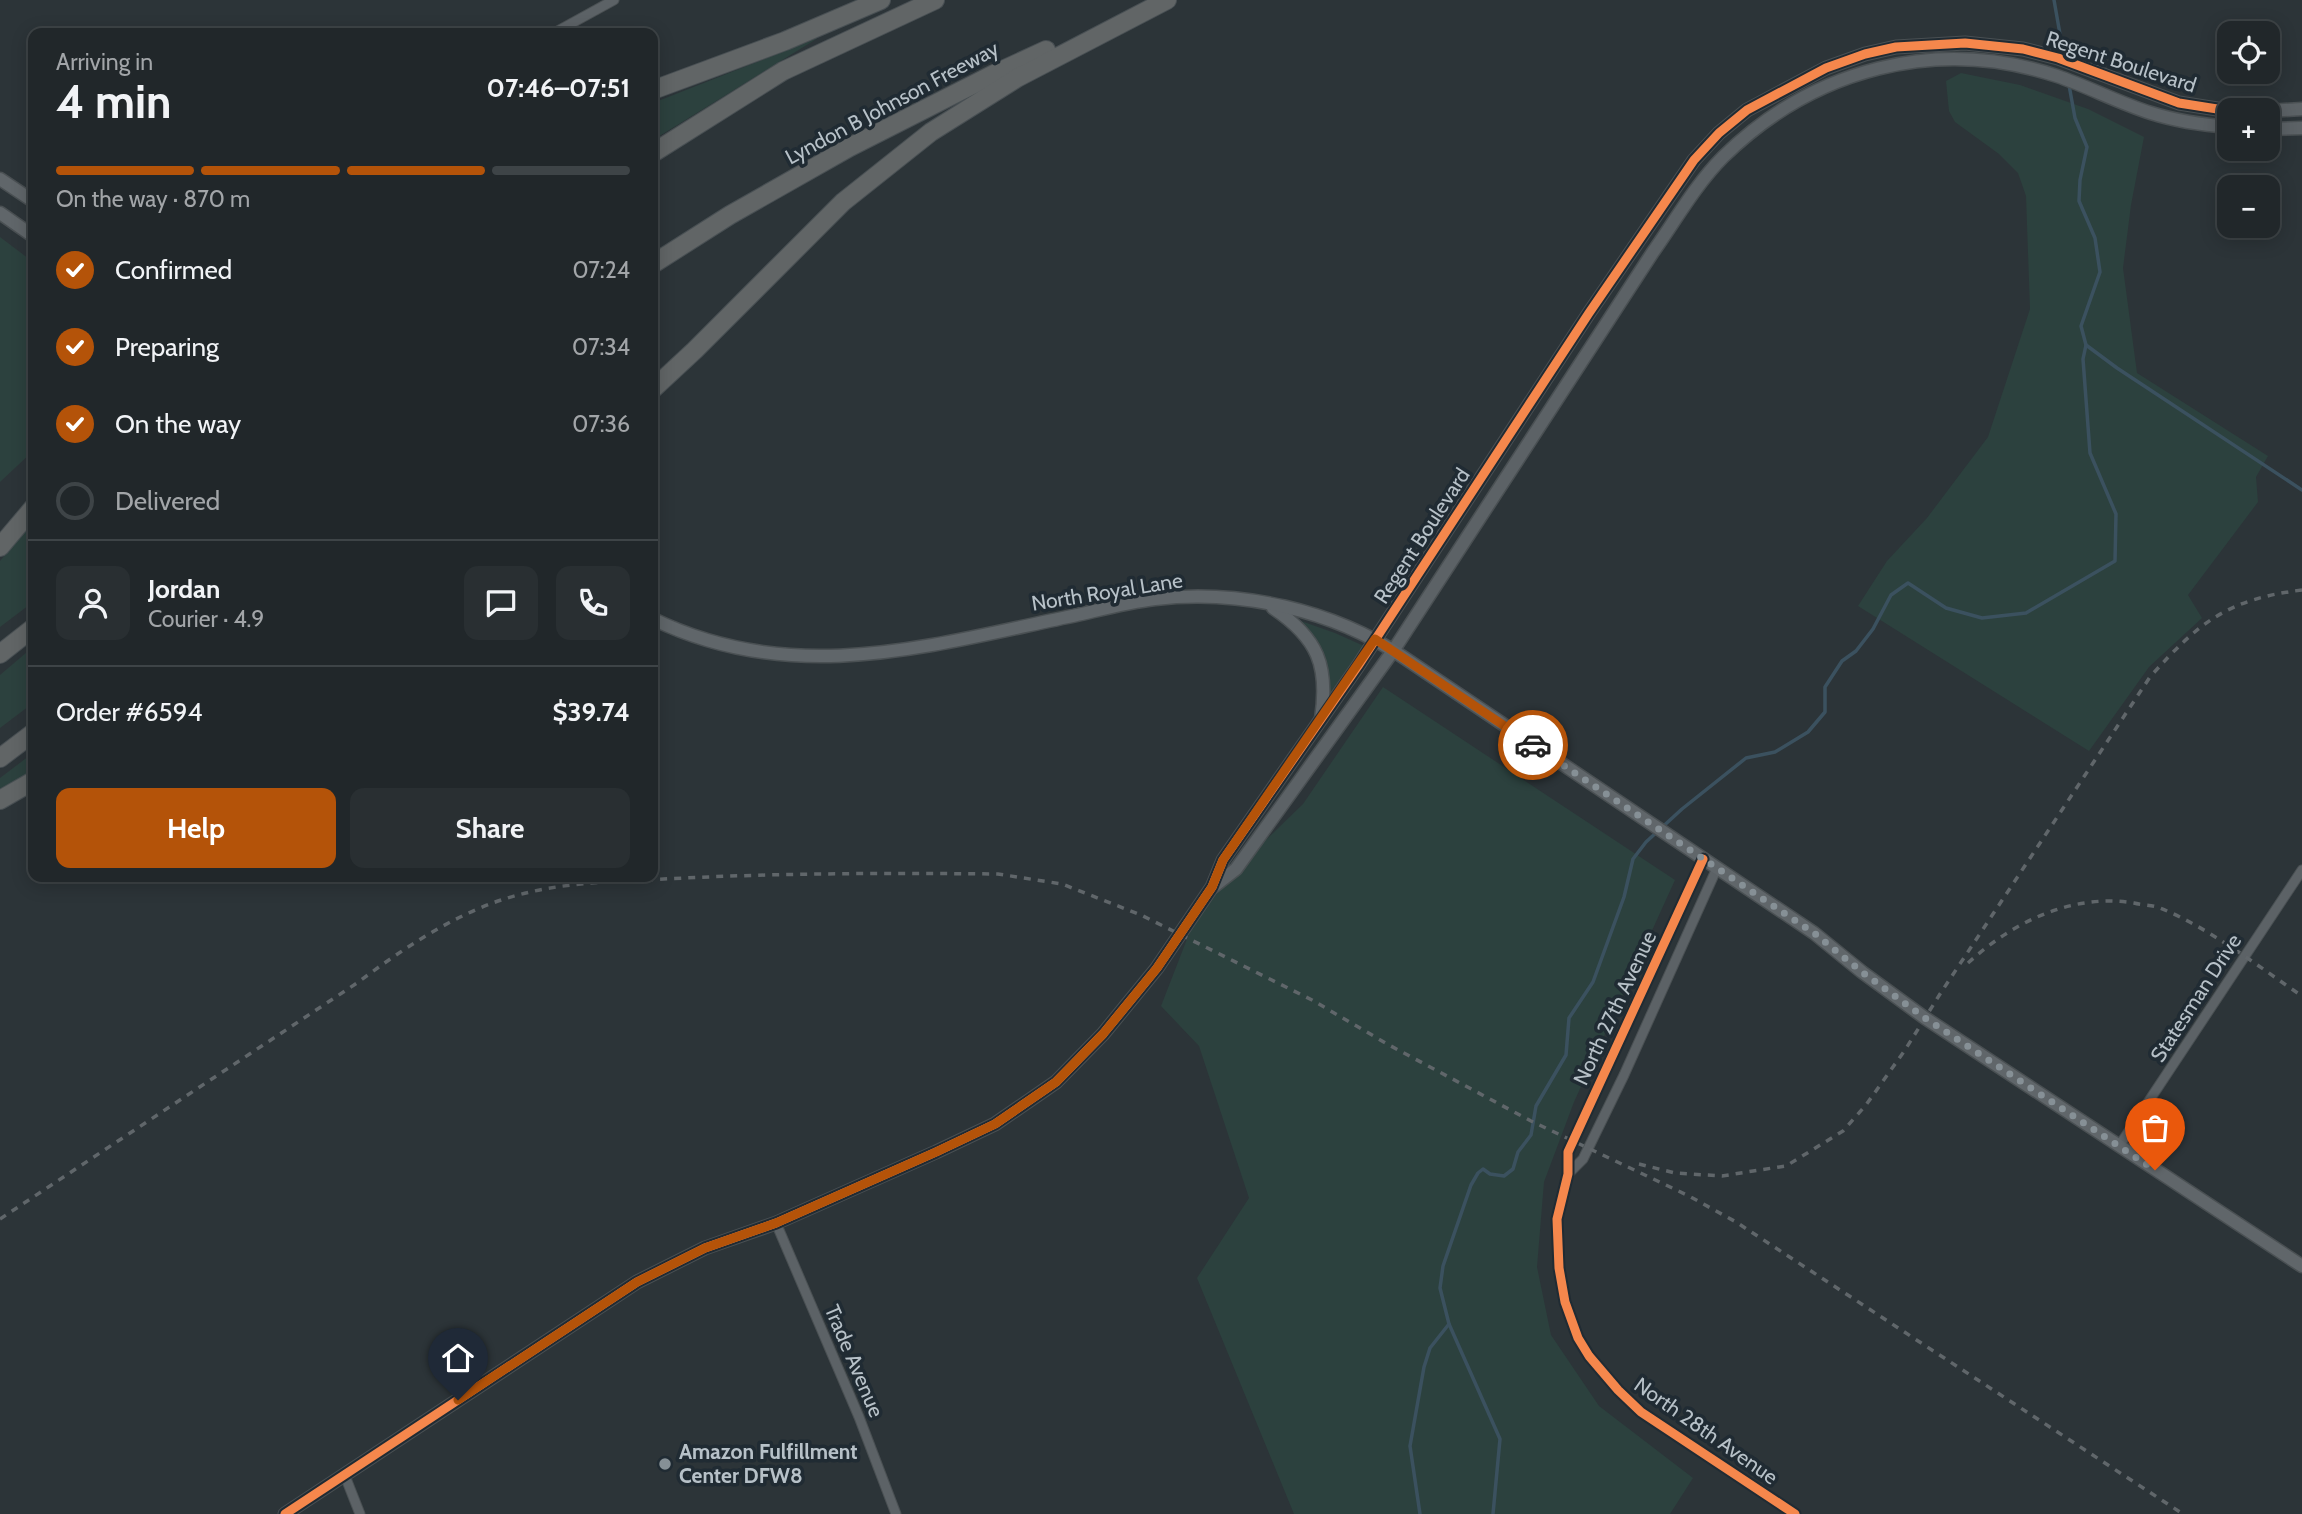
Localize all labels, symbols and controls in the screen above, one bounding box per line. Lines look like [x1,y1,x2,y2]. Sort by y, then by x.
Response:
map controls [2217,21,2280,238]
button: locate [2217,21,2280,84]
street label: Regent Boulevard [2043,25,2199,98]
street label: Lyndon B Johnson Freeway [781,35,1003,169]
text: Arriving in [56,48,153,76]
text: 07:46–07:51 [487,72,630,104]
text: 4 min [56,74,171,130]
button: + [2217,98,2280,161]
button: − [2217,175,2280,238]
text: On the way · 870 m [56,185,250,213]
icon: check [56,251,94,289]
text: Confirmed [115,254,232,286]
text: 07:24 [573,256,630,284]
icon: check [56,328,94,366]
text: Preparing [115,331,219,363]
text: 07:34 [572,333,630,361]
icon: check [56,405,94,443]
text: On the way [115,408,241,440]
text: 07:36 [572,410,630,438]
street label: Regent Boulevard [1368,463,1475,608]
text: Delivered [115,485,220,517]
button: person [56,566,130,640]
button: chat [464,566,538,640]
button: phone [556,566,630,640]
street label: North Royal Lane [1030,567,1185,616]
text: Jordan [148,573,220,605]
text: Courier · 4.9 [148,605,264,633]
text: Order #6594 [56,696,202,728]
text: $39.74 [552,696,630,728]
courier [1498,710,1568,780]
icon: car [1514,726,1552,764]
button: Help [56,788,336,868]
button: Share [350,788,630,868]
street label: North 27th Avenue [1568,927,1661,1089]
street label: Statesman Drive [2145,929,2246,1066]
pin [2125,1098,2185,1170]
icon: bag [2136,1109,2174,1147]
street label: Trade Avenue [820,1301,889,1421]
pin [428,1328,488,1400]
icon: home [439,1339,477,1377]
street label: North 28th Avenue [1630,1372,1783,1490]
place label: Amazon Fulfillment Center DFW8 [679,1439,858,1488]
marker: Amazon Fulfillment Center DFW8 [657,1456,673,1472]

